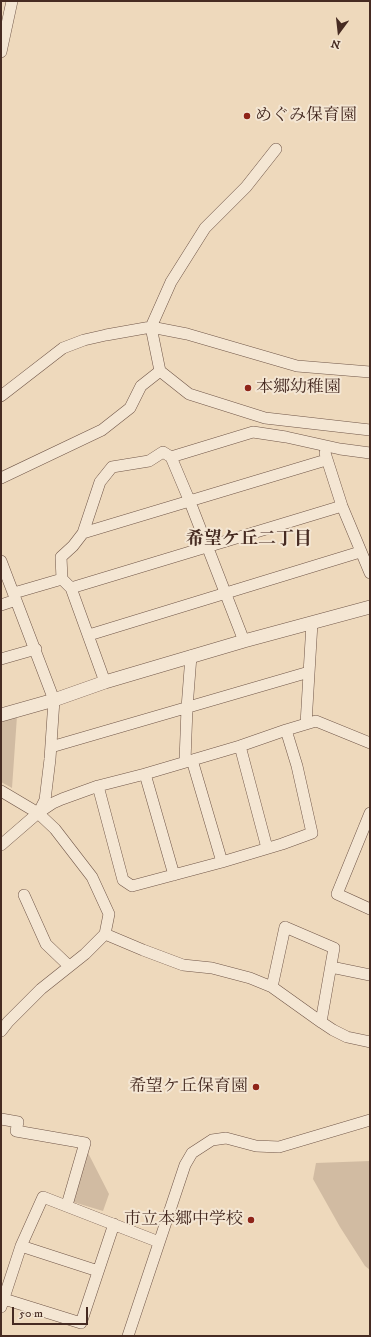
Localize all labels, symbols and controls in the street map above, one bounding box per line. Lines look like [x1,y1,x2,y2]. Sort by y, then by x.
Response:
north arrow [319,12,359,52]
text: N [330,36,342,52]
place label: めぐみ保育園 [255,106,357,126]
marker: めぐみ保育園 [242,111,252,121]
place label: 本郷幼稚園 [256,378,341,398]
marker: 本郷幼稚園 [243,383,253,393]
district label: 希望ケ丘二丁目 [186,529,312,551]
place label: 希望ケ丘保育園 [129,1077,248,1097]
marker: 希望ケ丘保育園 [251,1082,261,1092]
place label: 市立本郷中学校 [124,1210,243,1230]
marker: 市立本郷中学校 [246,1215,256,1225]
scale bar [14,1299,90,1325]
text: 50 m [19,1306,43,1321]

